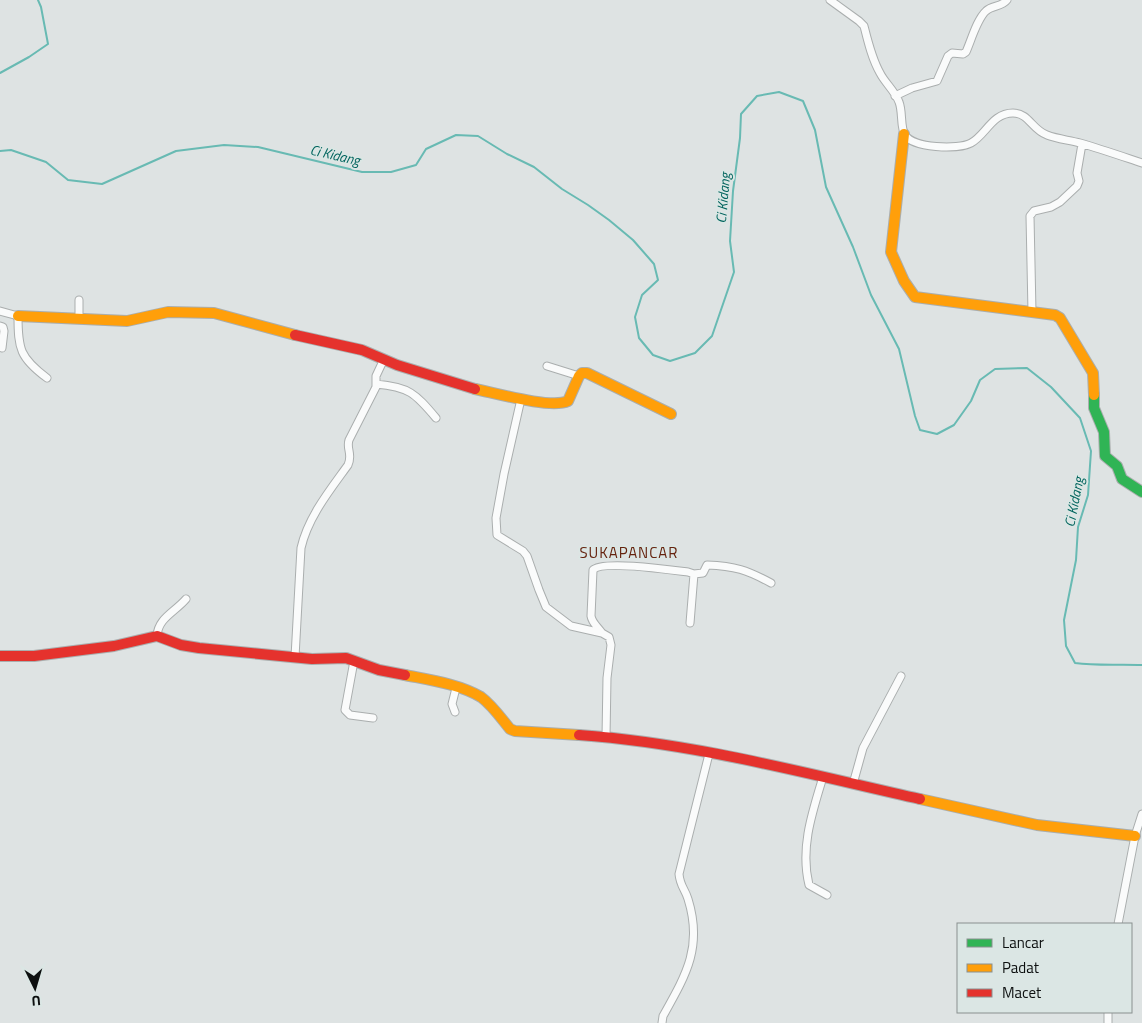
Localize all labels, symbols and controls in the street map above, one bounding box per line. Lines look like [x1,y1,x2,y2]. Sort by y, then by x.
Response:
water label: Ci Kidang [308,139,364,171]
water label: Ci Kidang [710,170,735,224]
water label: Ci Kidang [1058,474,1089,529]
district label: SUKAPANCAR [579,541,679,564]
legend [957,923,1132,1013]
text: Lancar [1002,931,1044,954]
text: Padat [1002,956,1040,979]
north arrow [10,963,60,1013]
text: Macet [1002,981,1042,1004]
text: U [31,991,42,1012]

